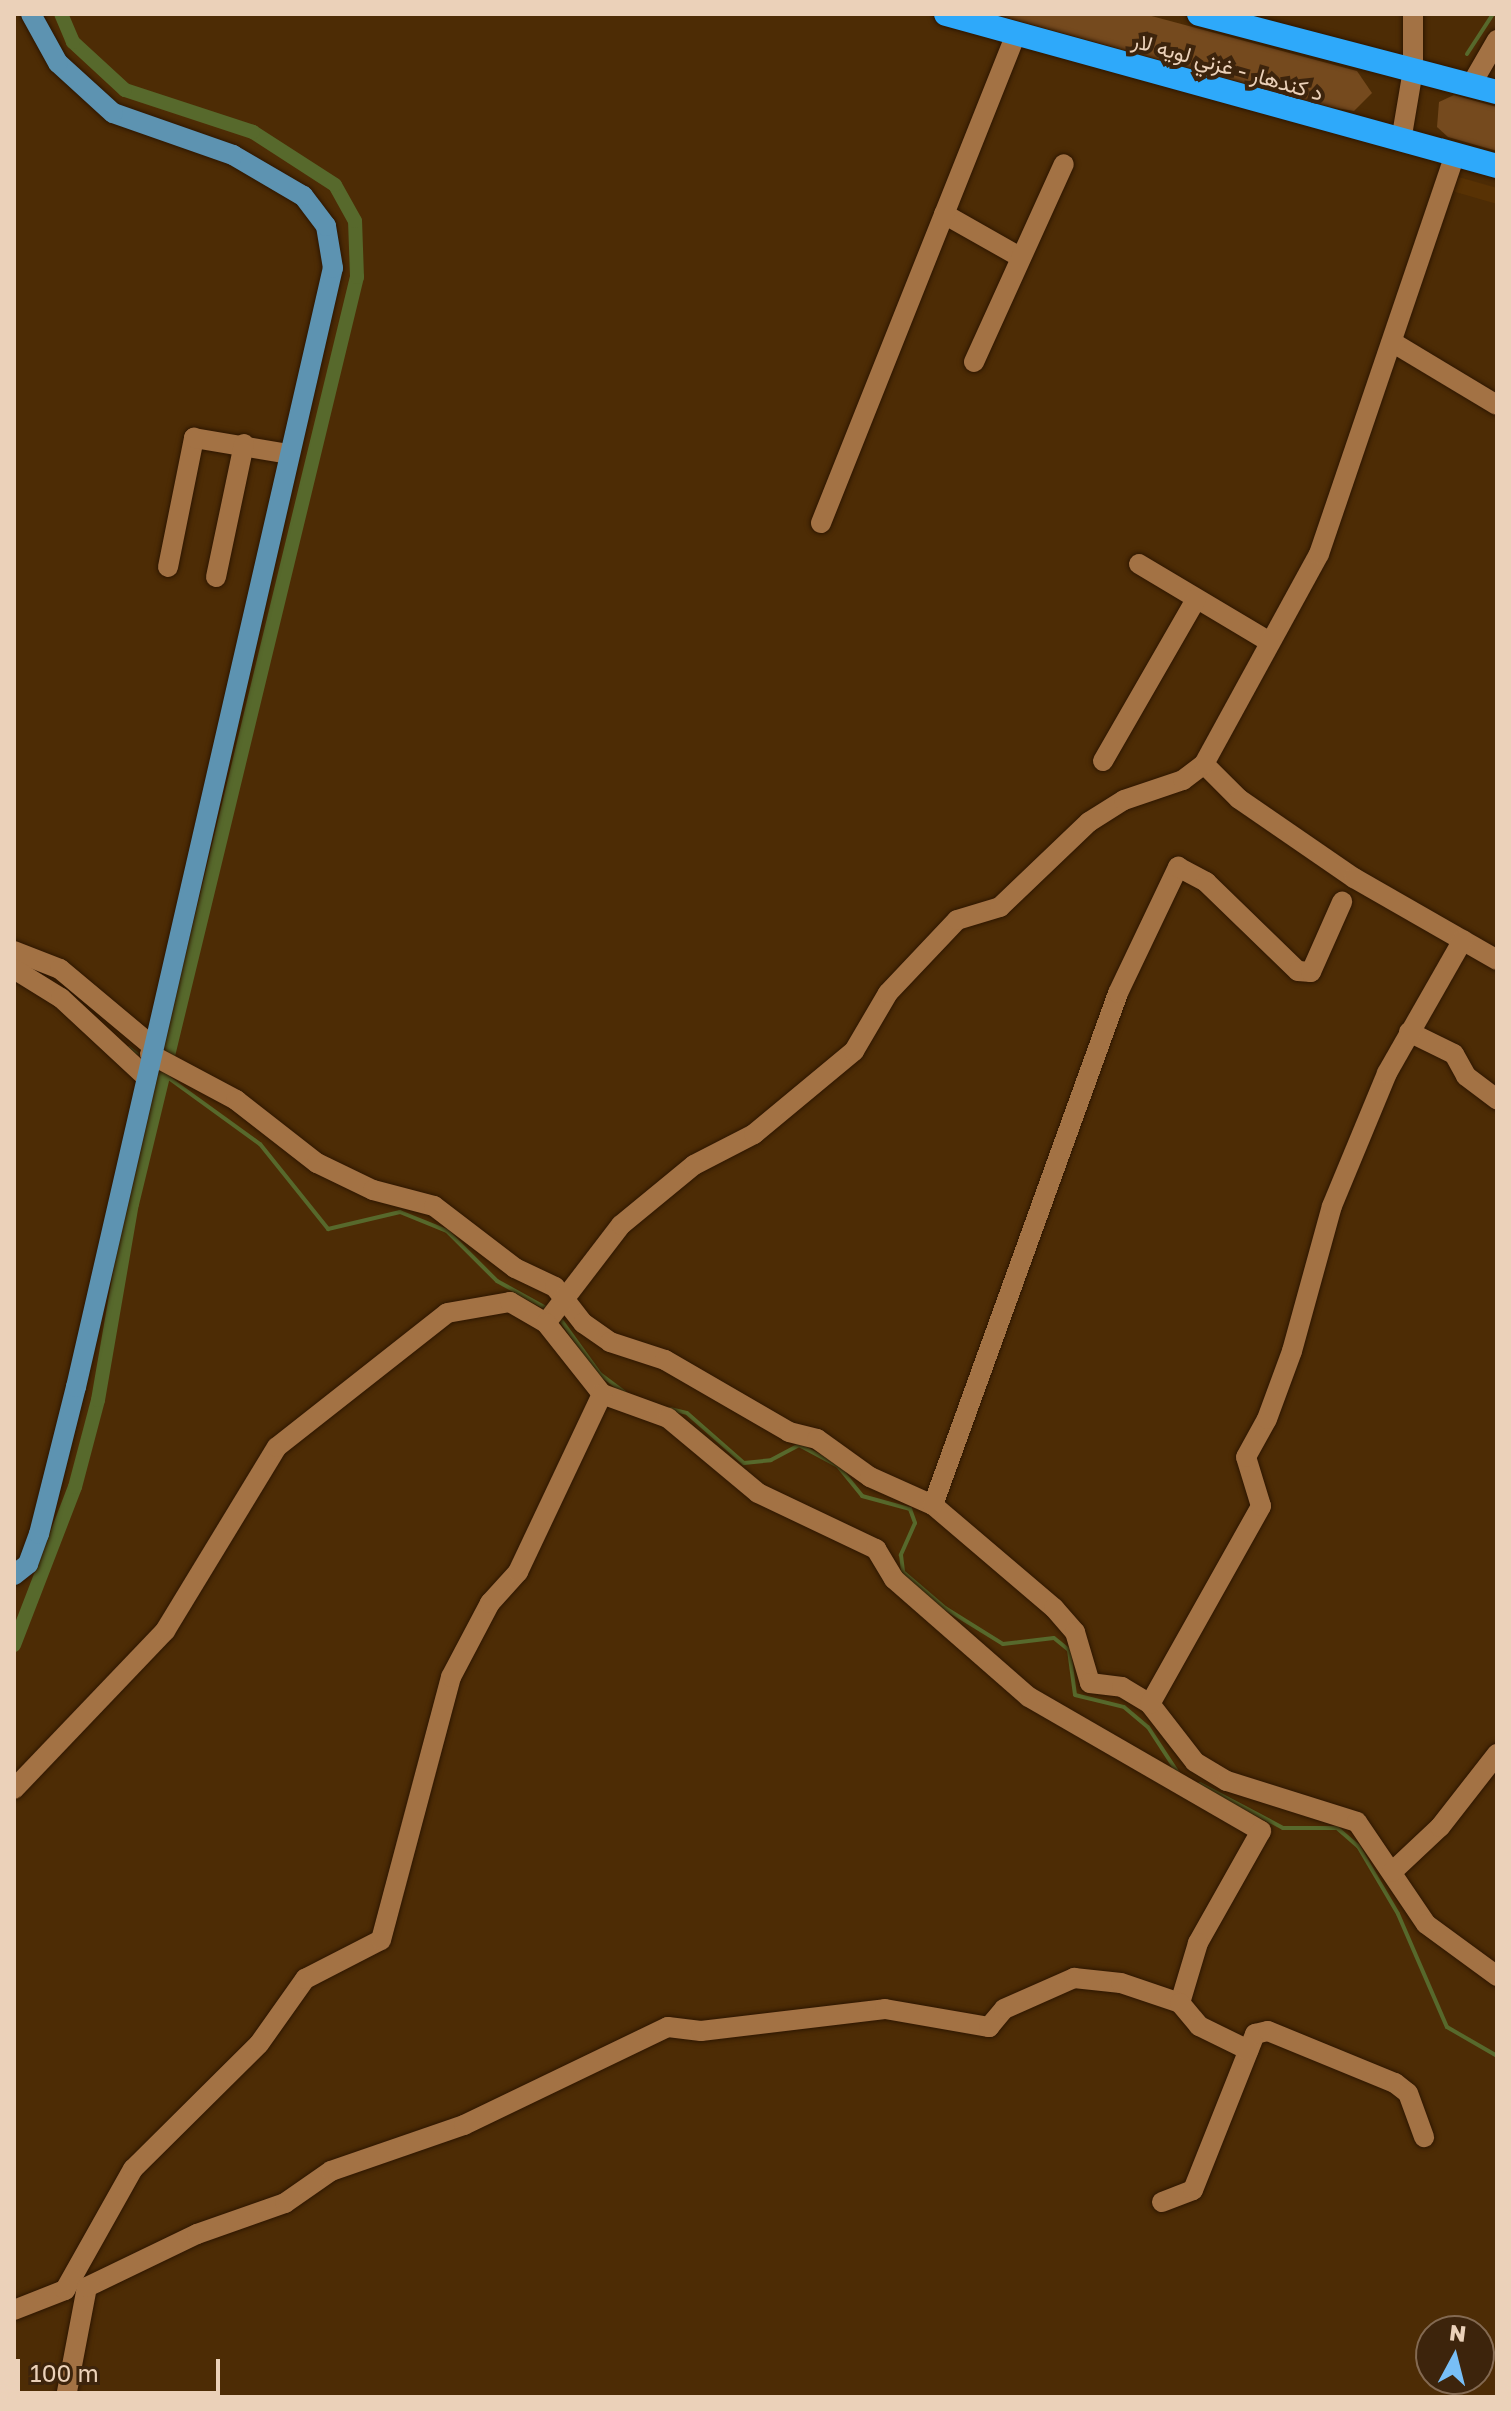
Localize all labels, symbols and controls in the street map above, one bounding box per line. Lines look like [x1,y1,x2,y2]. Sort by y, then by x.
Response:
street label: د کندهار - غزني لويه لار [1130,26,1326,106]
north arrow [1415,2315,1495,2395]
text: N [1448,2318,1468,2347]
scale bar [20,2343,224,2393]
text: 100 m [30,2358,99,2387]

